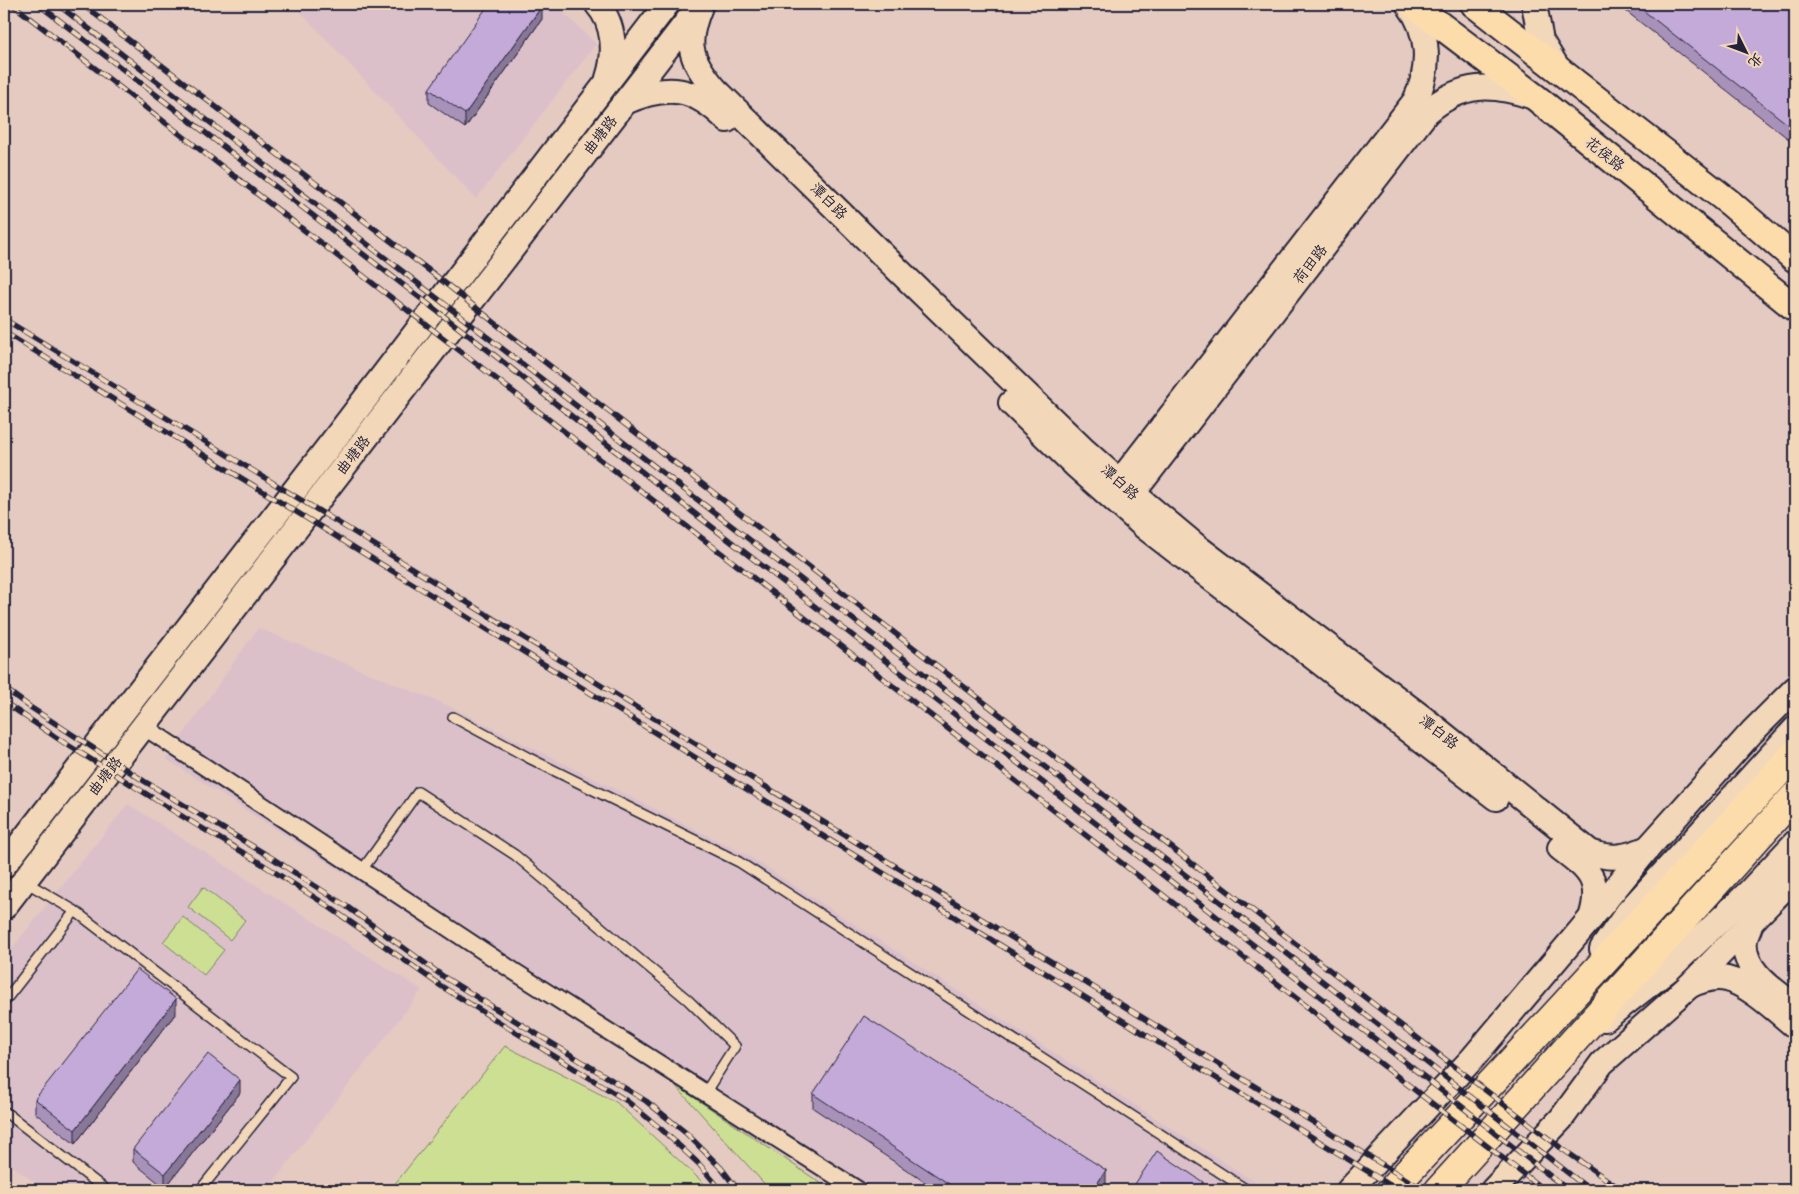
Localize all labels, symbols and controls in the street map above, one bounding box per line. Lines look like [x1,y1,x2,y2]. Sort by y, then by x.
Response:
north arrow [1722,28,1772,78]
text: 北 [1744,49,1767,72]
street label: 曲塘路 [578,111,622,159]
street label: 花侯路 [1581,132,1629,176]
street label: 潭白路 [806,178,852,224]
street label: 荷田路 [1288,240,1332,288]
street label: 曲塘路 [331,431,375,479]
street label: 潭白路 [1097,460,1143,504]
street label: 潭白路 [1415,710,1463,754]
street label: 曲塘路 [83,752,127,800]

